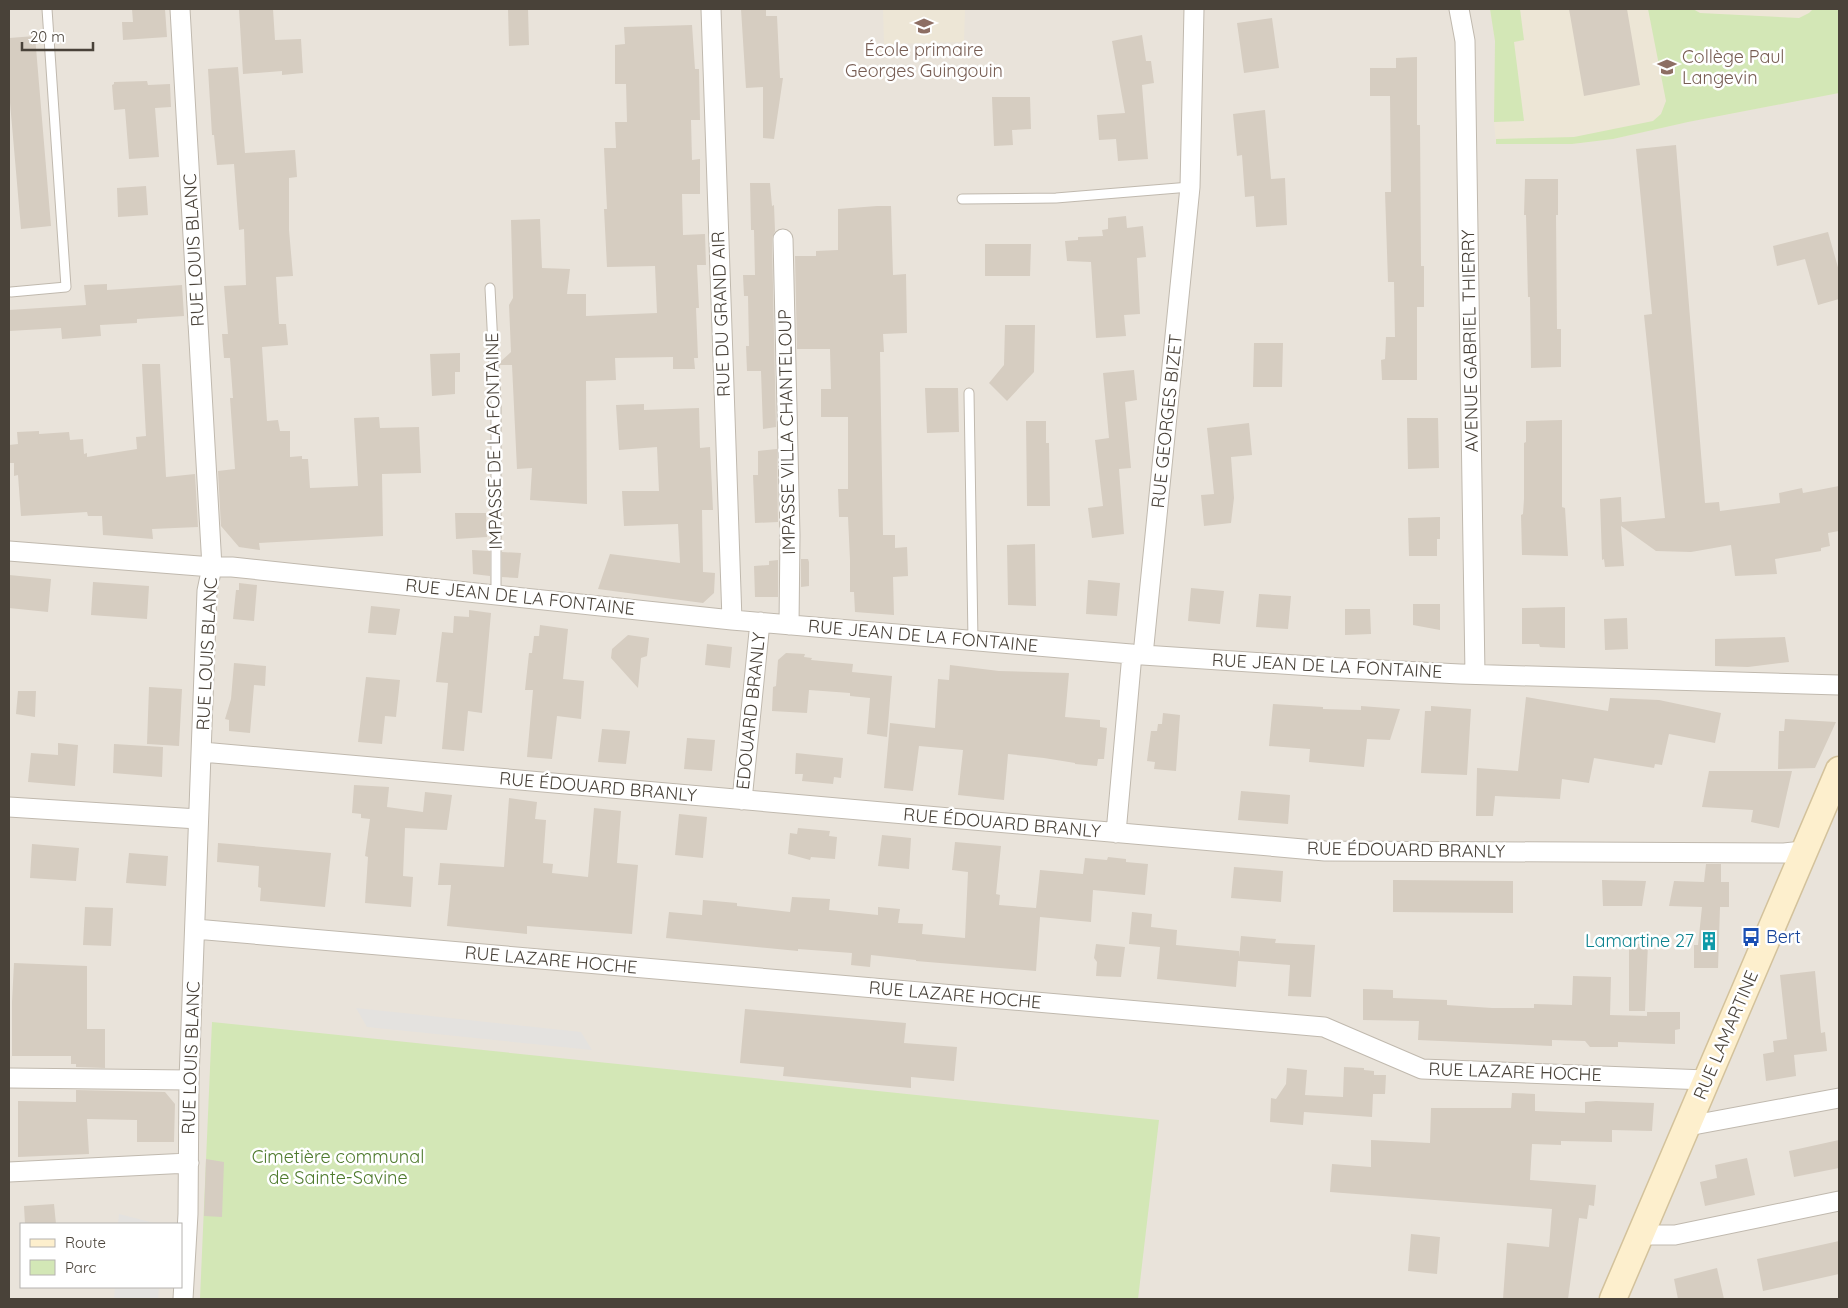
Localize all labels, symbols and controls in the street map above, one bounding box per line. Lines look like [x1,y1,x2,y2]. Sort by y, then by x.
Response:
school or university icon: École primaire Georges Guingouin [913,15,935,37]
scale bar [22,20,94,52]
text: 20 m [30,27,65,46]
place label: École primaire Georges Guingouin [845,38,1003,82]
place label: Collège Paul Langevin [1682,45,1785,89]
school or university icon: Collège Paul Langevin [1656,56,1678,78]
street label: RUE LOUIS BLANC [178,173,209,327]
street label: AVENUE GABRIEL THIERRY [1456,229,1483,453]
street label: RUE DU GRAND AIR [706,231,735,397]
street label: IMPASSE VILLA CHANTELOUP [773,309,800,555]
street label: IMPASSE DE LA FONTAINE [480,332,507,550]
street label: RUE GEORGES BIZET [1146,333,1187,509]
street label: RUE JEAN DE LA FONTAINE [404,573,636,620]
street label: RUE LOUIS BLANC [191,577,222,731]
street label: RUE JEAN DE LA FONTAINE [807,614,1039,657]
street label: EDOUARD BRANLY [731,631,770,791]
street label: RUE JEAN DE LA FONTAINE [1211,648,1443,683]
street label: RUE ÉDOUARD BRANLY [498,766,698,807]
street label: RUE ÉDOUARD BRANLY [902,802,1102,843]
street label: RUE ÉDOUARD BRANLY [1307,836,1505,863]
place label: Bert [1766,925,1801,948]
bus stop icon: Bert [1740,926,1762,948]
place label: Lamartine 27 [1585,929,1694,952]
building icon: Lamartine 27 [1698,930,1720,952]
street label: RUE LAZARE HOCHE [464,940,638,979]
street label: RUE LAMARTINE [1688,967,1763,1103]
street label: RUE LAZARE HOCHE [868,975,1042,1014]
street label: RUE LOUIS BLANC [176,981,205,1135]
street label: RUE LAZARE HOCHE [1428,1057,1602,1086]
park label: Cimetière communal de Sainte-Savine [252,1145,424,1189]
legend [20,1223,182,1288]
text: Route [65,1233,106,1252]
text: Parc [65,1258,96,1277]

